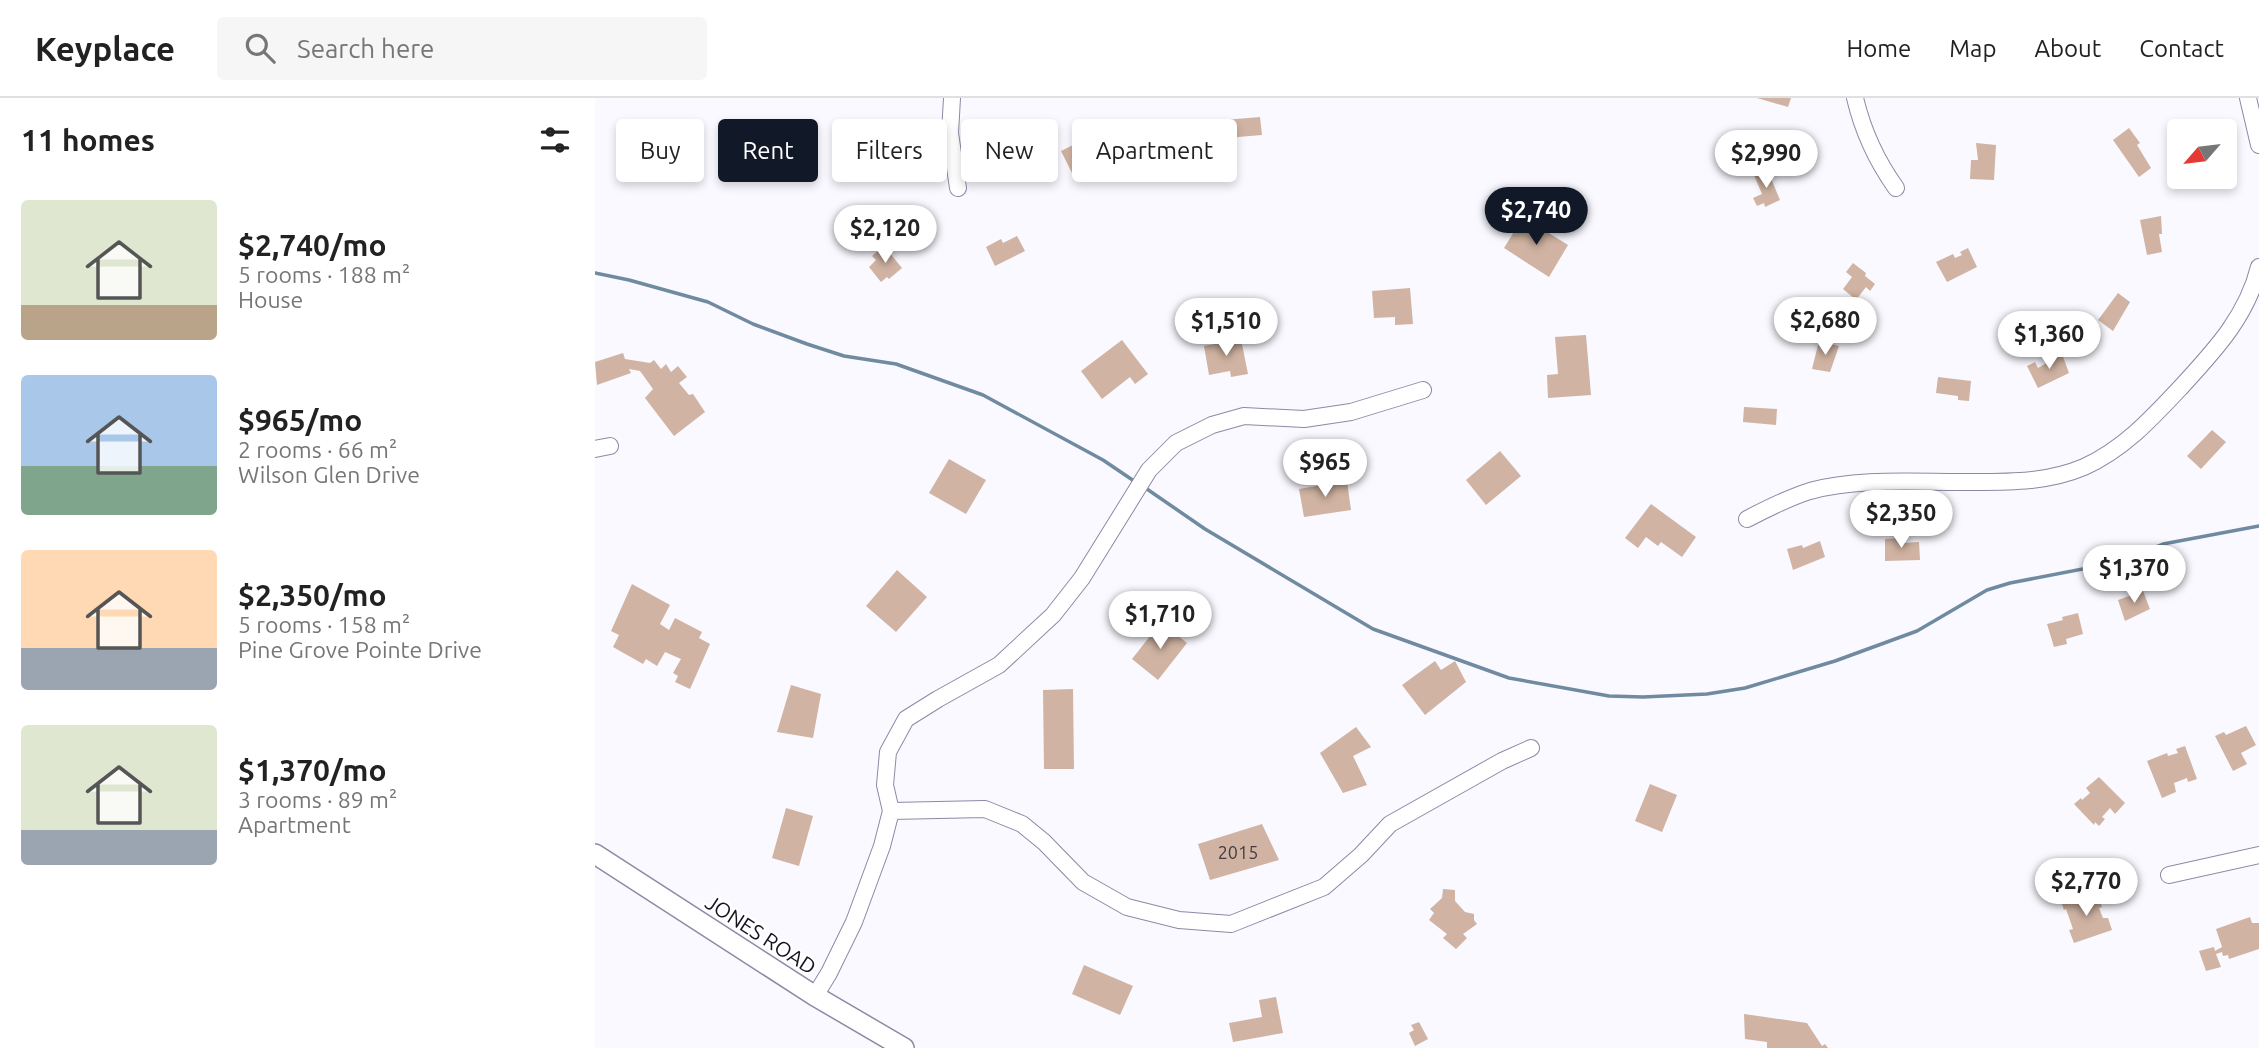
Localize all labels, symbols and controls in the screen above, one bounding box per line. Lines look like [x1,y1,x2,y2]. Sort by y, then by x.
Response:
search box [217,17,707,80]
icon: search [241,29,279,67]
text: Keyplace [35,30,175,67]
text: Search here [297,34,434,63]
text: Home [1846,35,1911,62]
text: Map [1949,35,1996,62]
text: About [2034,35,2101,62]
text: Contact [2139,35,2224,62]
chip: Buy [616,119,704,182]
chip: Rent [718,119,818,182]
chip: Filters [832,119,947,182]
chip: New [961,119,1058,182]
chip: Apartment [1072,119,1237,182]
north arrow [2167,119,2237,189]
map controls [2167,119,2237,189]
icon: filters [536,121,574,159]
text: 11 homes [21,123,155,157]
pin: $2,990 [1709,130,1823,190]
text: $2,990 [1731,140,1801,165]
pin: $2,740 [1479,188,1593,247]
text: $2,740 [1501,197,1571,222]
pin: $2,120 [828,206,942,265]
text: $2,120 [850,215,920,240]
icon: home [77,228,161,312]
text: $2,740/mo [238,228,387,262]
text: 5 rooms · 188 m² [238,262,410,287]
text: House [238,287,303,312]
pin: $2,680 [1768,298,1882,357]
pin: $1,510 [1169,299,1283,358]
text: $2,680 [1790,307,1860,332]
text: $1,510 [1191,308,1261,333]
pin: $1,360 [1992,312,2106,371]
text: $1,360 [2014,321,2084,346]
icon: home [77,403,161,487]
text: $965/mo [238,403,362,437]
text: 2 rooms · 66 m² [238,437,397,462]
pin: $965 [1284,440,1366,499]
text: $965 [1299,449,1351,474]
text: Wilson Glen Drive [238,462,420,487]
pin: $2,350 [1844,490,1958,550]
text: $2,350 [1866,500,1936,525]
pin: $1,370 [2077,546,2191,605]
text: $1,370 [2099,555,2169,580]
icon: home [77,578,161,662]
text: $2,350/mo [238,578,387,612]
pin: $1,710 [1103,592,1217,651]
text: $1,710 [1125,601,1195,626]
text: 5 rooms · 158 m² [238,612,410,637]
text: Pine Grove Pointe Drive [238,637,482,662]
icon: home [77,753,161,837]
text: $1,370/mo [238,753,387,787]
text: 3 rooms · 89 m² [238,787,397,812]
text: Apartment [238,812,351,837]
house number: 2015 [1218,842,1258,862]
pin: $2,770 [2029,858,2143,918]
text: $2,770 [2051,868,2121,893]
street label: JONES ROAD [701,889,821,979]

